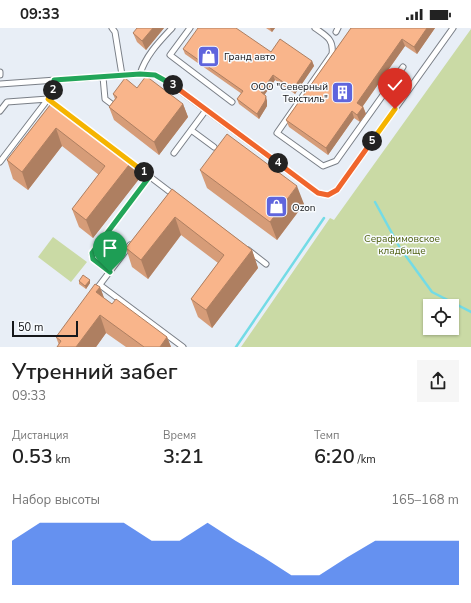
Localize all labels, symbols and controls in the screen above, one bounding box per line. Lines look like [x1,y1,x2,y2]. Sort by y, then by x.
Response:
text: 09:33 [20,4,60,24]
shop icon: Гранд авто [195,43,221,69]
place label: Гранд авто [224,50,276,64]
pin [378,68,412,109]
icon: check [384,74,406,96]
pin: 3 [163,75,183,95]
text: 3 [170,77,176,92]
building icon: ООО "Северный Текстиль" [330,79,356,105]
pin: 2 [43,80,63,100]
place label: ООО "Северный Текстиль" [251,80,328,106]
text: 2 [50,82,56,97]
pin: 5 [362,131,382,151]
text: 5 [369,133,375,148]
pin: 4 [268,153,288,173]
text: 4 [275,155,281,170]
pin: 1 [134,162,154,182]
text: 1 [141,164,147,179]
shop icon: Ozon [263,194,289,220]
place label: Ozon [292,201,315,215]
pin [93,231,127,272]
park label: Серафимовское кладбище [364,232,440,258]
icon: arrive [99,237,121,259]
map controls [423,299,459,335]
button: locate [423,299,459,335]
scale bar [12,319,78,338]
text: 50 m [18,320,43,335]
text: Утренний забег [12,357,177,387]
button: share [417,360,459,402]
text: 09:33 [12,387,46,405]
text: Дистанция [12,428,68,443]
text: Время [163,428,196,443]
text: Темп [314,428,339,443]
text: 0.53 [12,443,53,470]
text: 3:21 [163,443,204,470]
text: 6:20 [314,443,355,470]
text: km [53,452,71,467]
text: /km [355,452,376,467]
text: Набор высоты [12,491,100,509]
text: 165–168 m [391,491,459,509]

